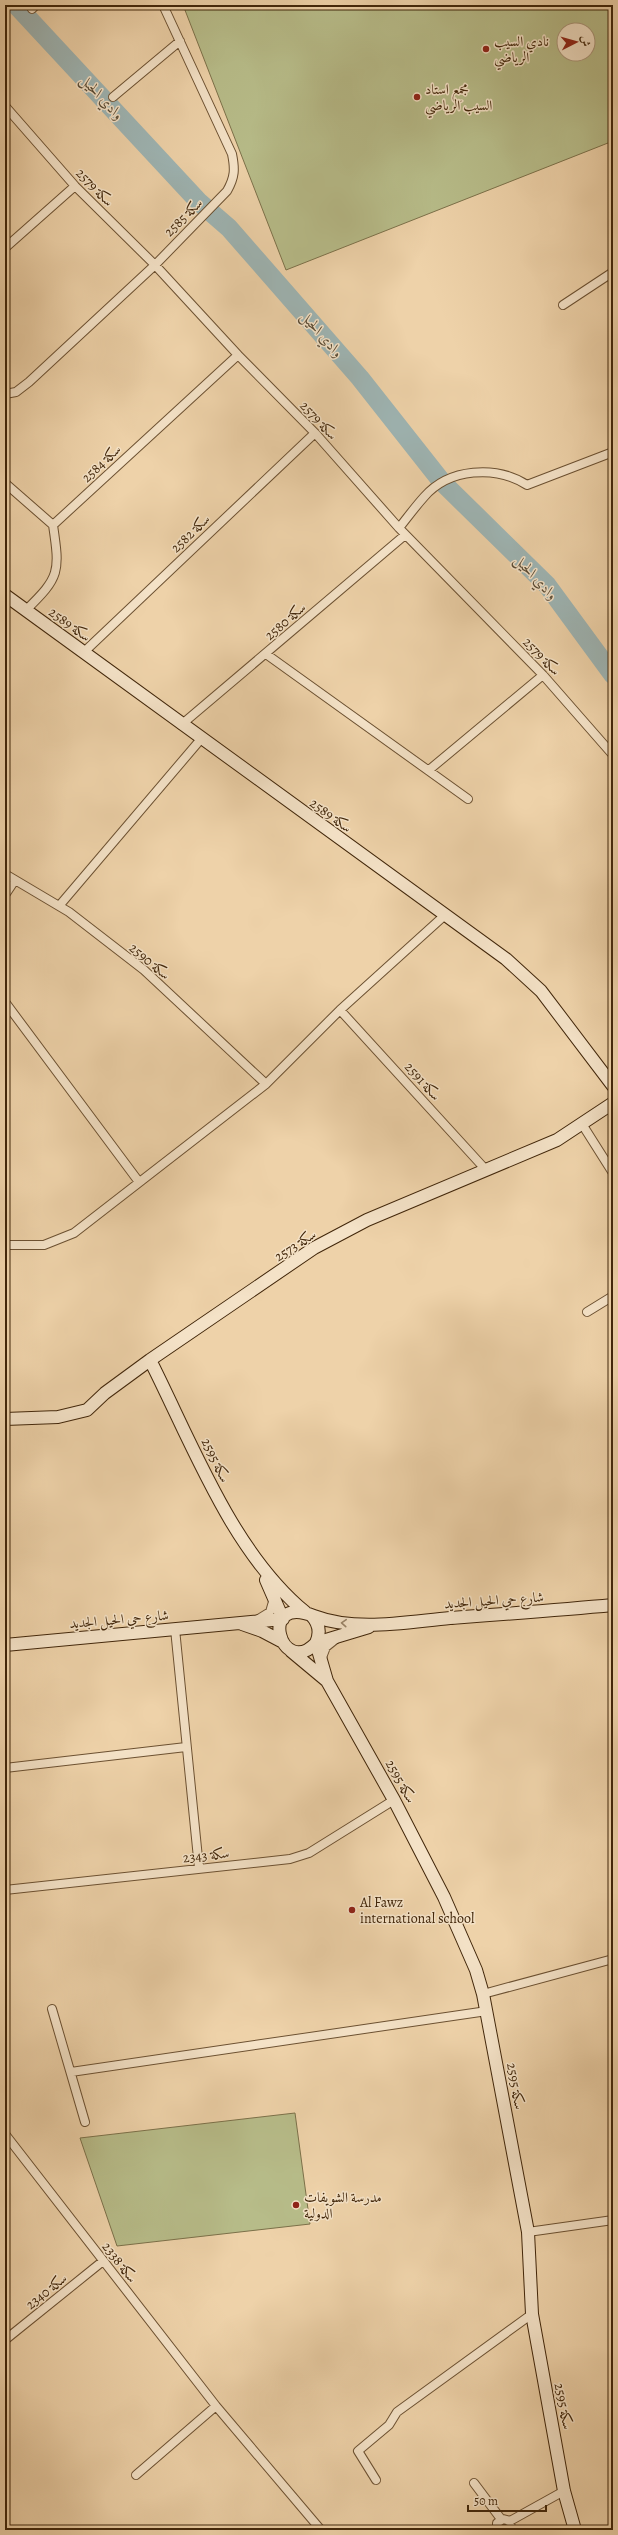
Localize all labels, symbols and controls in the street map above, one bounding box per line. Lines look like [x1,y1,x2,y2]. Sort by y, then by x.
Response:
north arrow [556,22,596,62]
place label: نادي السيب الرياضي [494,32,549,71]
text: ش [577,35,593,47]
marker: نادي السيب الرياضي [481,44,491,54]
water label: وادي الحيل [74,70,128,126]
place label: مجمع استاد السيب الرياضي [425,80,492,119]
marker: مجمع استاد السيب الرياضي [412,92,422,102]
street label: سكة 2579 [72,164,118,211]
street label: سكة 2585 [160,194,207,241]
water label: وادي الحيل [295,306,348,363]
street label: سكة 2579 [296,397,342,444]
street label: سكة 2584 [77,440,125,487]
street label: سكة 2582 [166,510,214,557]
water label: وادي الحيل [508,550,562,606]
street label: سكة 2580 [261,598,310,645]
street label: سكة 2589 [45,603,95,646]
street label: سكة 2579 [519,633,565,680]
street label: سكة 2589 [306,794,356,837]
street label: سكة 2590 [125,939,174,984]
street label: سكة 2591 [400,1058,445,1105]
street label: سكة 2573 [271,1225,320,1266]
street label: سكة 2595 [197,1435,234,1486]
street label: شارع حي الحيل الجديد [444,1588,545,1615]
street label: شارع حي الحيل الجديد [69,1606,170,1635]
one-way arrow [340,1619,347,1628]
street label: سكة 2595 [381,1756,420,1806]
street label: سكة 2343 [182,1844,230,1867]
place label: Al Fawz international school [359,1893,475,1928]
marker: Al Fawz international school [347,1905,357,1915]
street label: سكة 2595 [502,2061,529,2111]
place label: مدرسة الشويفات الدولية [304,2188,382,2223]
marker: مدرسة الشويفات الدولية [291,2200,301,2210]
street label: سكة 2338 [98,2238,142,2287]
street label: سكة 2340 [22,2269,71,2314]
street label: سكة 2595 [550,2381,577,2431]
scale bar [468,2487,546,2513]
text: 50 m [474,2493,498,2509]

